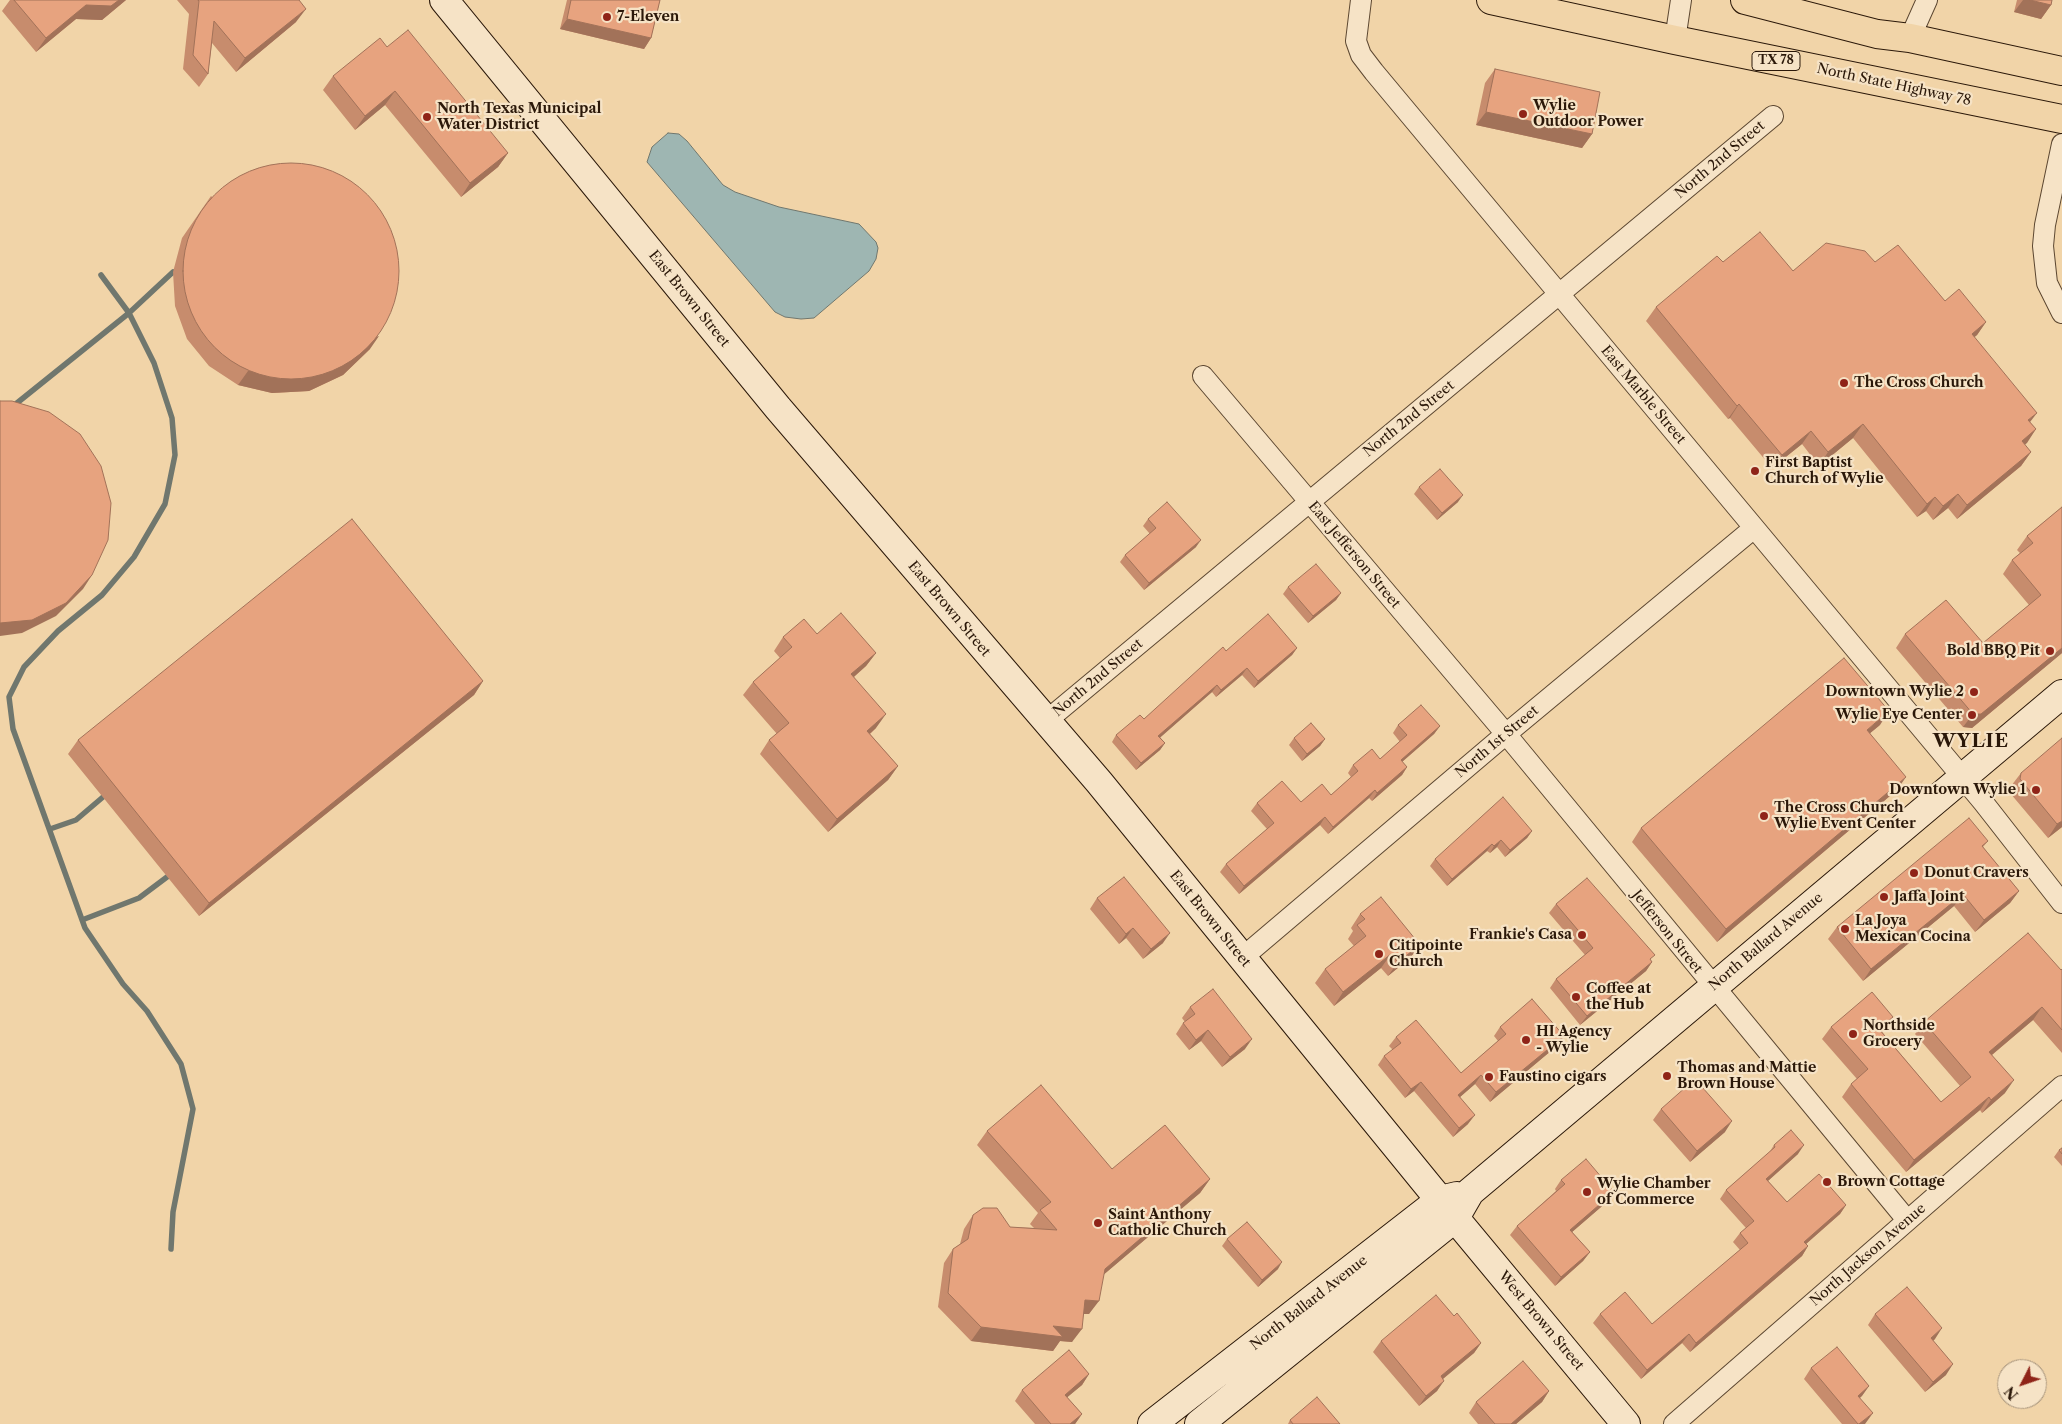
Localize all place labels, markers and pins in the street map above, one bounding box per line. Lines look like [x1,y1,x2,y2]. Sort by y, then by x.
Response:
place label: 7-Eleven [617,9,679,25]
marker: 7-Eleven [601,11,613,23]
place label: Wylie Outdoor Power [1533,98,1643,130]
place label: North Texas Municipal Water District [437,101,601,134]
marker: Wylie Outdoor Power [1517,108,1529,120]
marker: North Texas Municipal Water District [421,111,433,123]
place label: The Cross Church [1854,375,1984,391]
marker: The Cross Church [1838,377,1850,389]
place label: First Baptist Church of Wylie [1765,455,1884,488]
marker: First Baptist Church of Wylie [1749,465,1761,477]
place label: Bold BBQ Pit [1946,643,2040,659]
marker: Bold BBQ Pit [2044,645,2056,657]
place label: Downtown Wylie 2 [1825,684,1964,700]
marker: Downtown Wylie 2 [1968,686,1980,698]
place label: Wylie Eye Center [1835,707,1962,723]
marker: Wylie Eye Center [1966,709,1978,721]
place label: Downtown Wylie 1 [1889,782,2026,798]
marker: Downtown Wylie 1 [2030,784,2042,796]
place label: The Cross Church Wylie Event Center [1774,800,1916,832]
marker: The Cross Church Wylie Event Center [1758,810,1770,822]
place label: Donut Cravers [1924,865,2029,881]
marker: Donut Cravers [1908,867,1920,879]
place label: Jaffa Joint [1894,889,1965,905]
marker: Jaffa Joint [1878,891,1890,903]
place label: La Joya Mexican Cocina [1855,913,1971,946]
marker: La Joya Mexican Cocina [1839,923,1851,935]
place label: Frankie's Casa [1469,927,1572,943]
marker: Frankie's Casa [1576,929,1588,941]
place label: Citipointe Church [1389,938,1463,970]
marker: Citipointe Church [1373,948,1385,960]
place label: Coffee at the Hub [1586,981,1651,1014]
marker: Coffee at the Hub [1570,991,1582,1003]
place label: Northside Grocery [1863,1018,1935,1050]
place label: HI Agency - Wylie [1536,1024,1611,1056]
marker: Northside Grocery [1847,1028,1859,1040]
marker: HI Agency - Wylie [1520,1034,1532,1046]
place label: Thomas and Mattie Brown House [1677,1060,1816,1092]
place label: Faustino cigars [1499,1069,1607,1085]
marker: Thomas and Mattie Brown House [1661,1070,1673,1082]
marker: Faustino cigars [1483,1071,1495,1083]
place label: Brown Cottage [1837,1174,1945,1190]
place label: Wylie Chamber of Commerce [1597,1176,1711,1208]
marker: Brown Cottage [1821,1176,1833,1188]
marker: Wylie Chamber of Commerce [1581,1186,1593,1198]
place label: Saint Anthony Catholic Church [1108,1207,1227,1240]
marker: Saint Anthony Catholic Church [1092,1217,1104,1229]

